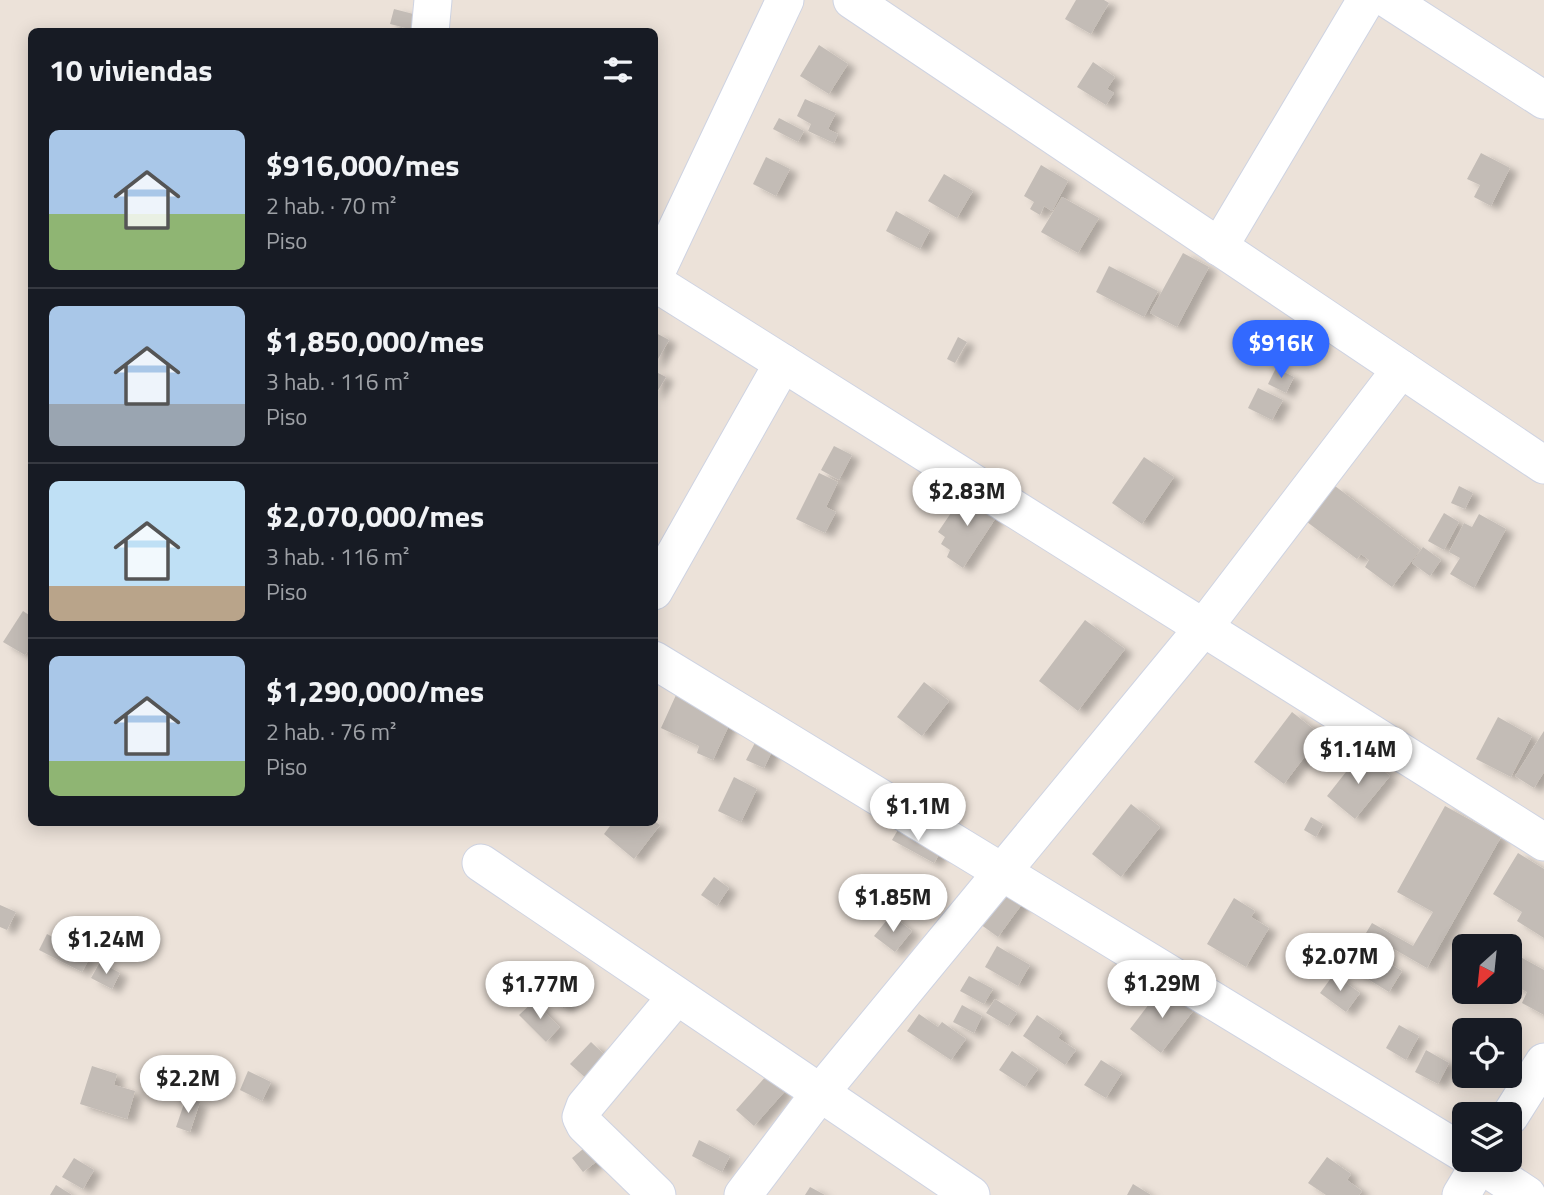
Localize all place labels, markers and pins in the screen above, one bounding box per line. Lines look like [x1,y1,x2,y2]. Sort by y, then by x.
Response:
pin: $916K [1232,320,1330,380]
pin: $2.83M [910,468,1024,528]
pin: $1.14M [1301,726,1415,786]
pin: $1.1M [869,784,967,843]
pin: $1.85M [836,874,950,934]
pin: $1.24M [49,916,163,976]
pin: $2.07M [1283,934,1397,993]
pin: $1.29M [1105,960,1219,1020]
pin: $1.77M [483,962,597,1021]
pin: $2.2M [139,1056,237,1115]

